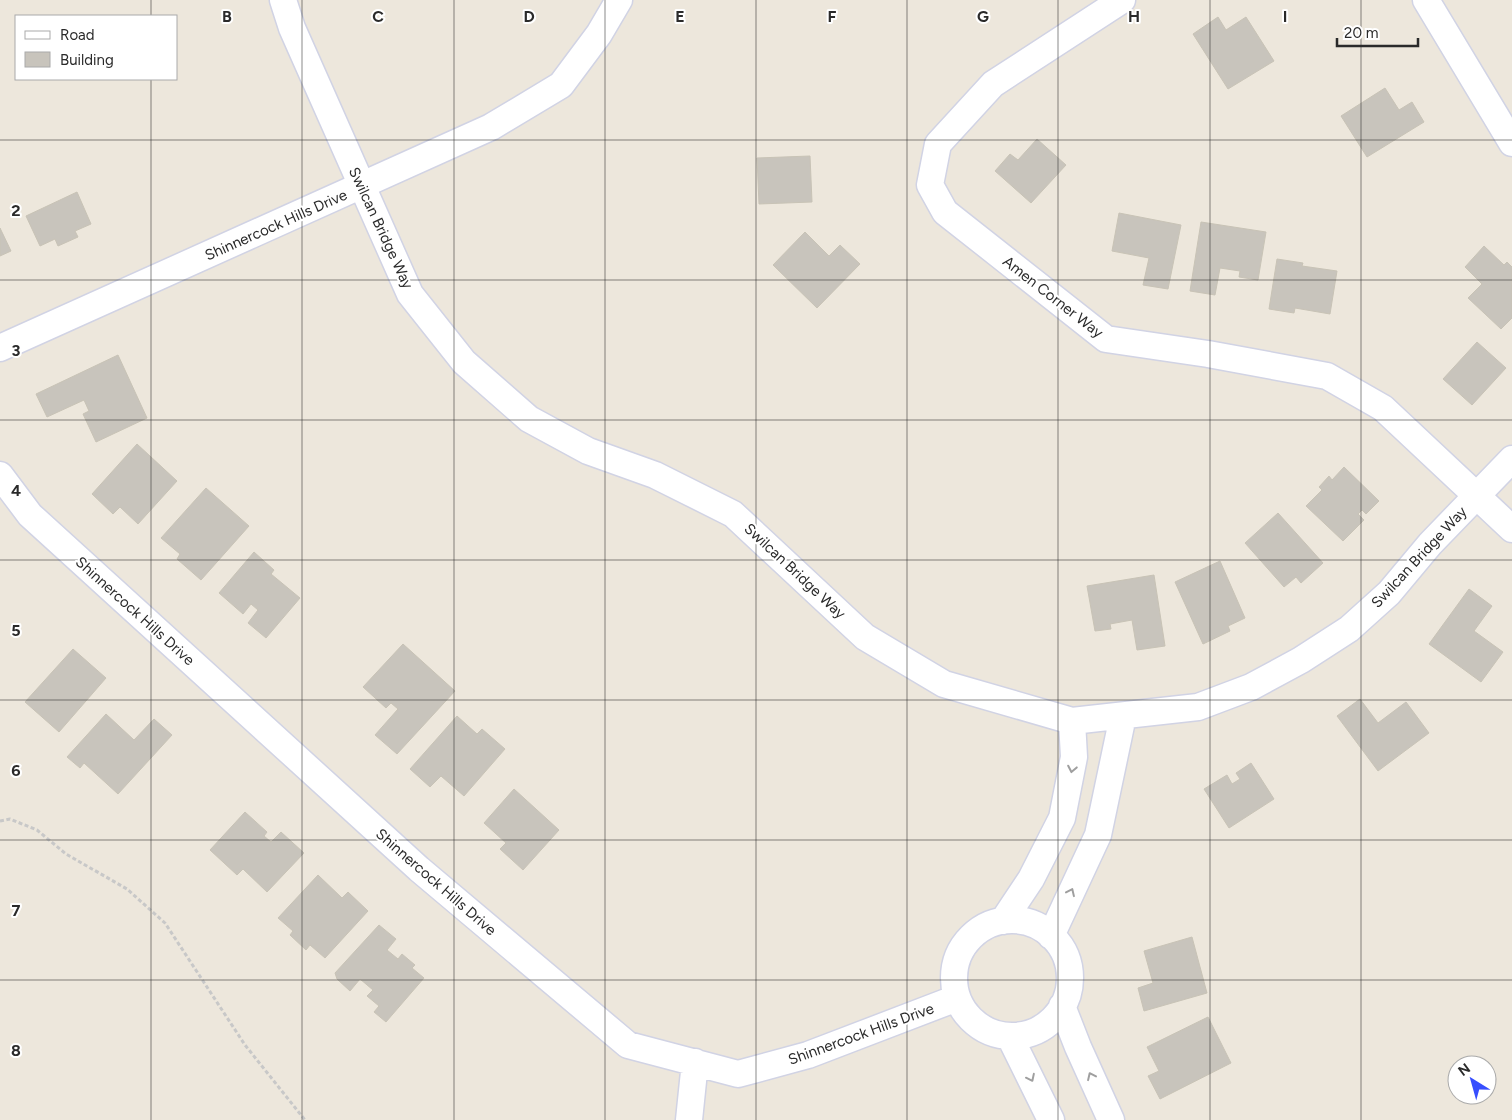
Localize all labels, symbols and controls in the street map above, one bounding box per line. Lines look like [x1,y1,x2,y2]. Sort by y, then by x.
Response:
text: B [222,7,232,26]
text: C [372,7,384,26]
text: D [523,7,535,26]
text: E [675,7,685,26]
text: F [828,7,837,26]
text: G [977,7,989,26]
text: H [1128,7,1140,26]
text: I [1283,7,1287,26]
legend [15,15,178,80]
scale bar [1337,15,1418,47]
text: 20 m [1344,24,1378,42]
text: Road [60,26,95,44]
text: Building [60,51,114,69]
street label: Swilcan Bridge Way [345,164,417,292]
street label: Shinnercock Hills Drive [202,186,350,264]
text: 2 [11,201,21,220]
street label: Amen Corner Way [999,252,1107,342]
text: 3 [12,341,21,360]
text: 4 [11,481,21,500]
street label: Swilcan Bridge Way [1367,503,1471,611]
street label: Swilcan Bridge Way [741,519,849,623]
street label: Shinnercock Hills Drive [72,553,198,669]
text: 5 [11,621,21,640]
text: 6 [11,761,21,780]
one-way arrow [1067,765,1078,774]
street label: Shinnercock Hills Drive [372,825,500,939]
one-way arrow [1065,888,1076,897]
text: 7 [12,901,21,920]
street label: Shinnercock Hills Drive [786,999,936,1069]
text: 8 [11,1041,21,1060]
north arrow [1447,1055,1497,1105]
text: N [1455,1060,1474,1080]
one-way arrow [1087,1072,1097,1081]
one-way arrow [1024,1073,1034,1082]

